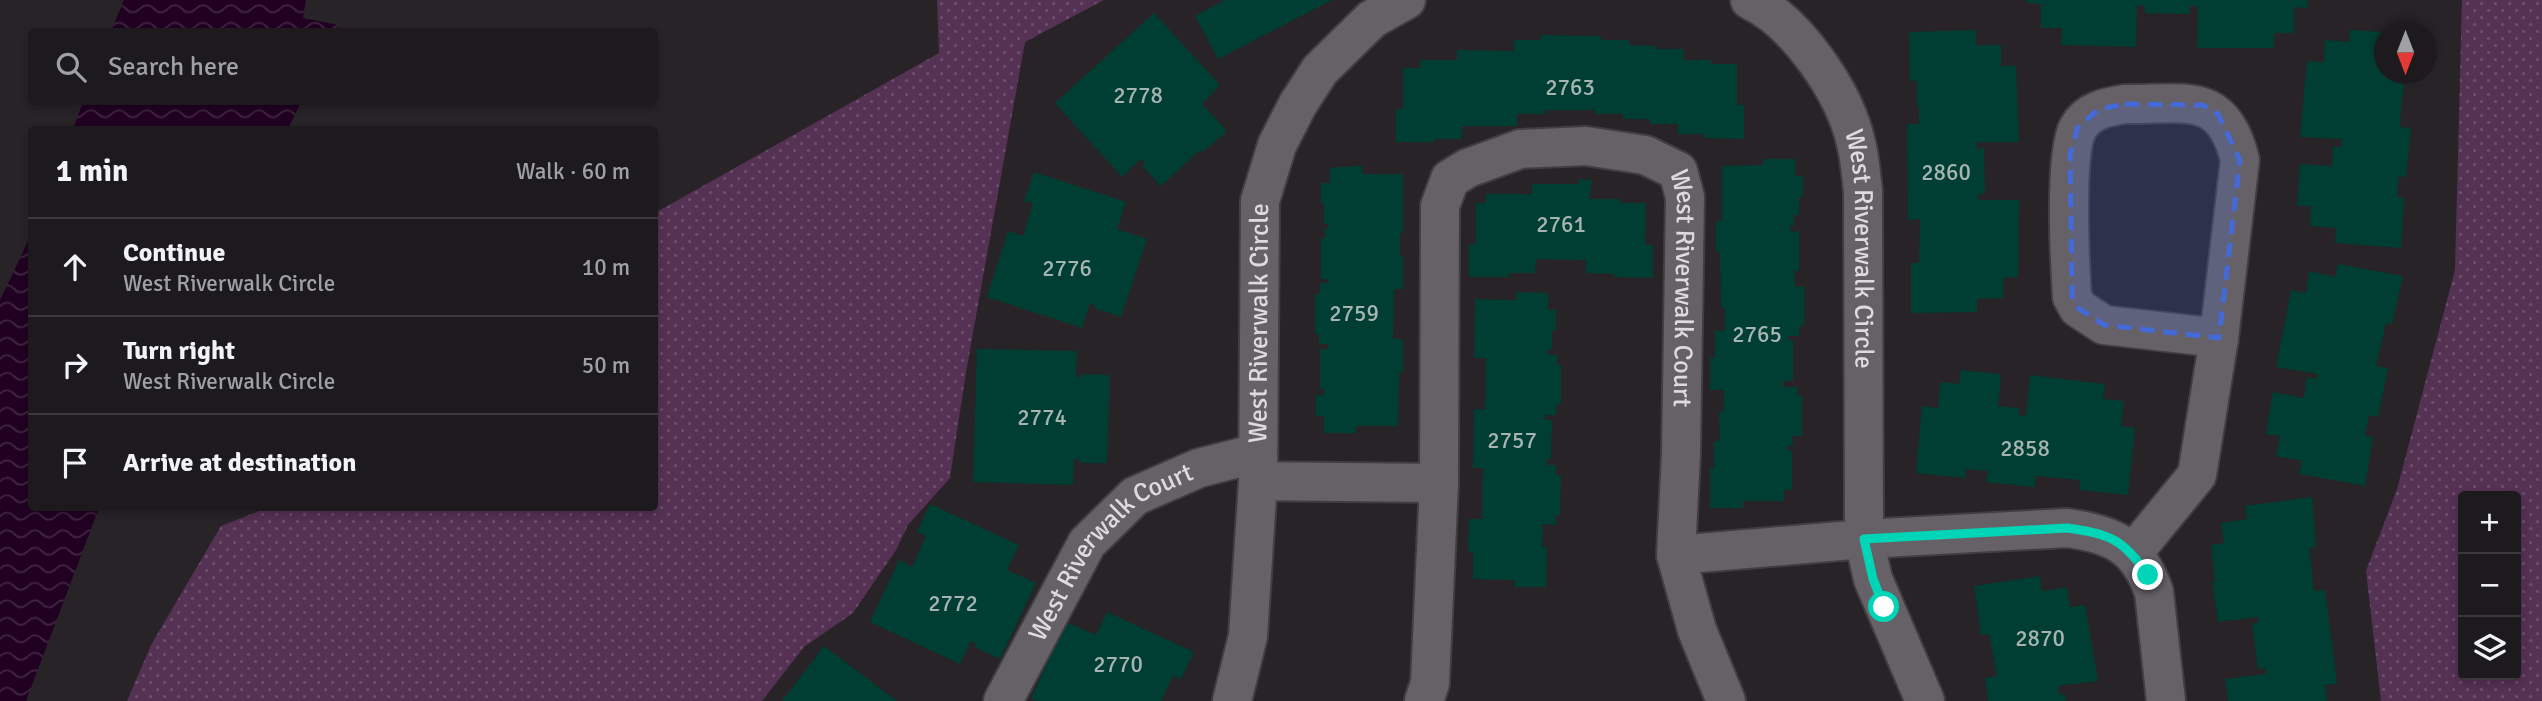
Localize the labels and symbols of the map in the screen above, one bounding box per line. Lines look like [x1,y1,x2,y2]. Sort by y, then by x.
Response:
north arrow [2374,21,2437,84]
house number: 2763 [1545,73,1595,102]
house number: 2778 [1113,81,1163,110]
street label: West Riverwalk Circle [1837,126,1880,369]
house number: 2860 [1921,158,1971,187]
street label: West Riverwalk Court [1662,166,1702,407]
street label: West Riverwalk Circle [1242,203,1276,443]
house number: 2761 [1536,210,1586,239]
house number: 2776 [1042,254,1092,283]
house number: 2759 [1329,299,1379,328]
house number: 2765 [1732,320,1782,349]
house number: 2774 [1017,403,1067,432]
house number: 2757 [1487,426,1537,455]
house number: 2858 [2000,434,2050,463]
street label: West Riverwalk Court [1022,457,1198,647]
route end [2132,559,2163,590]
house number: 2772 [928,589,978,618]
route start [1868,591,1899,622]
house number: 2870 [2015,624,2065,653]
house number: 2770 [1093,650,1143,679]

